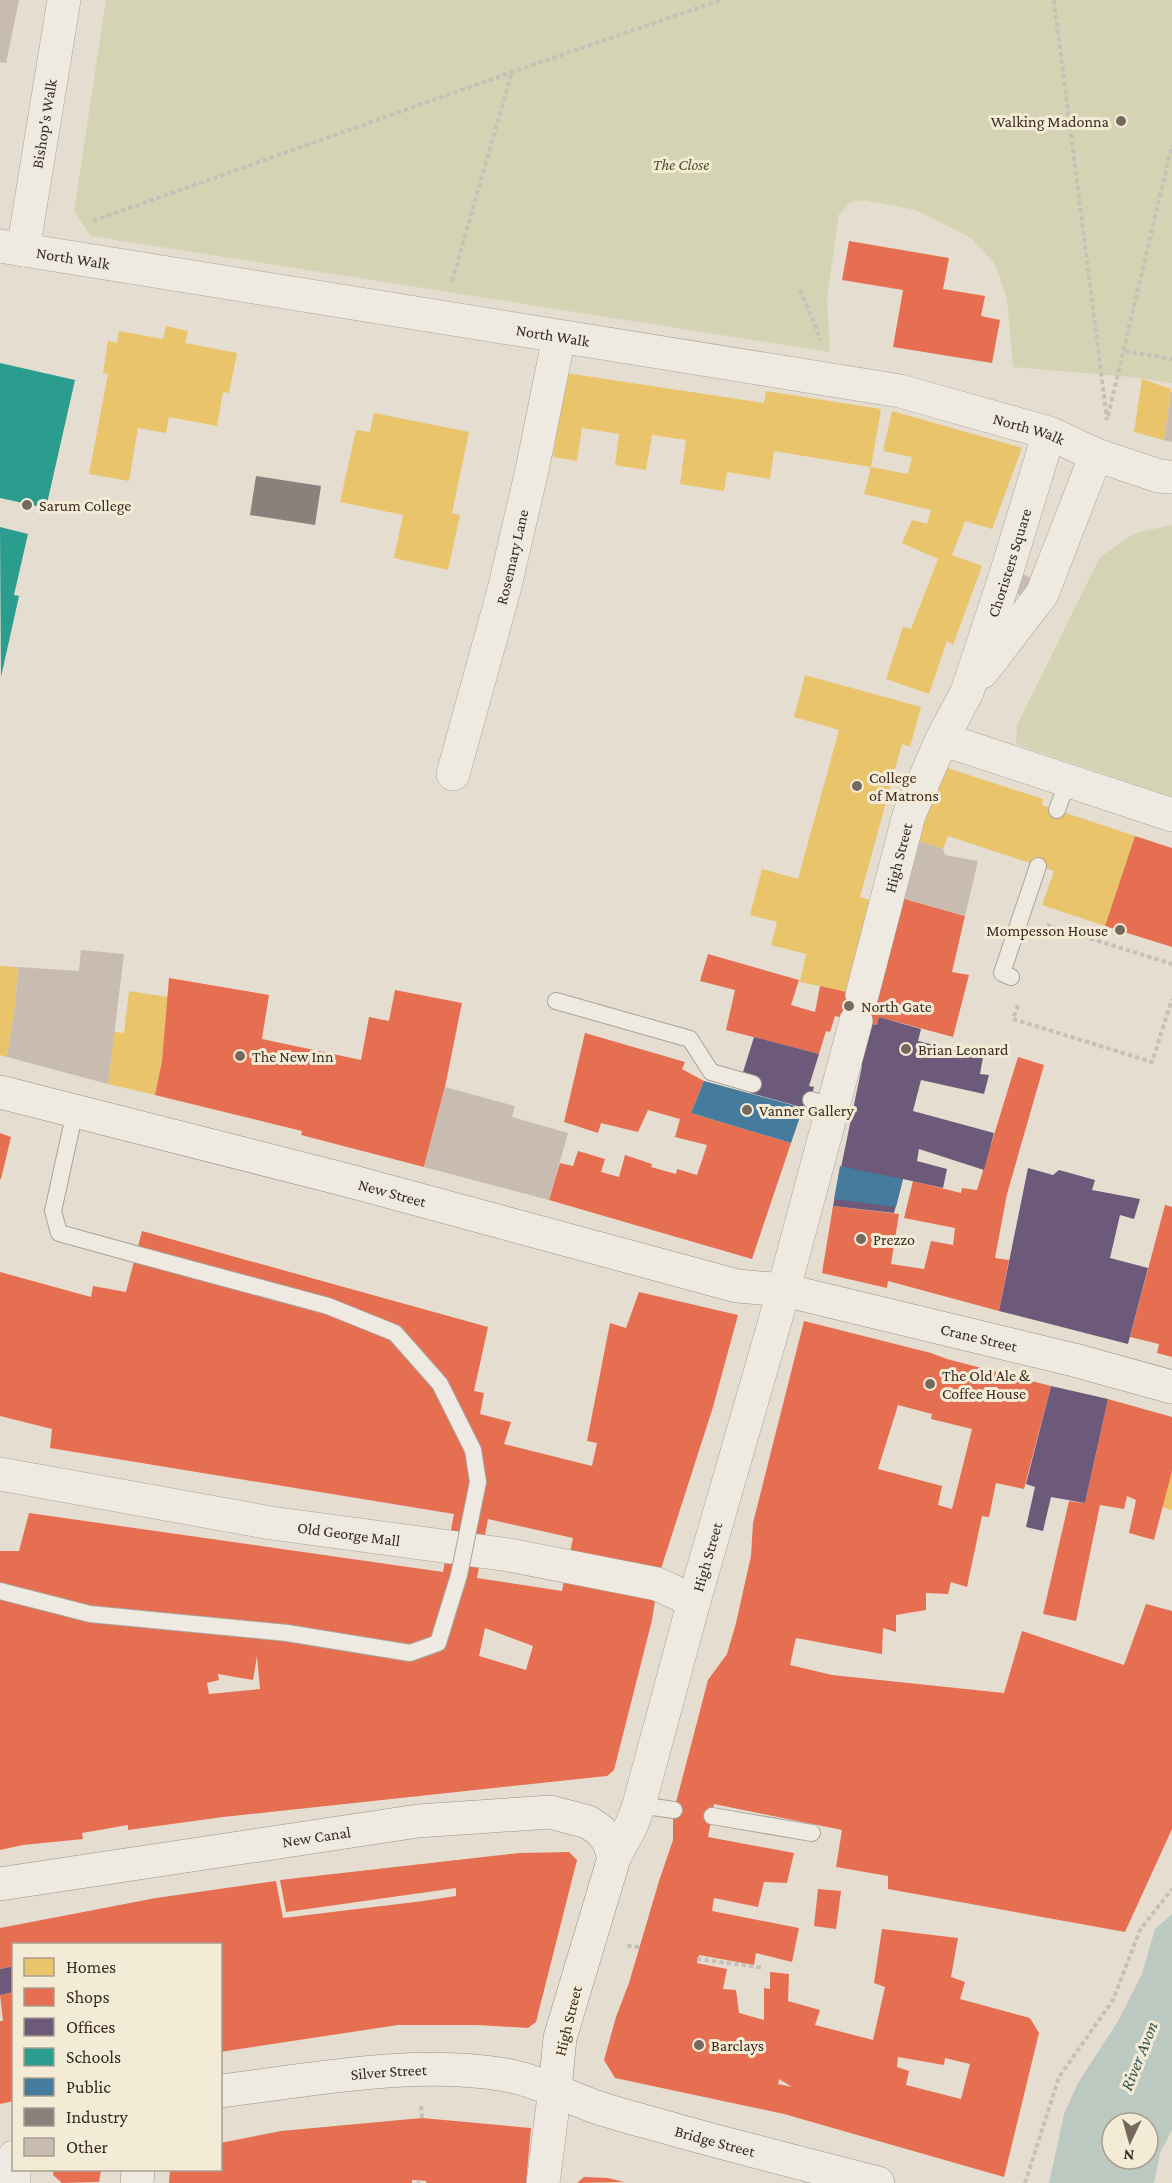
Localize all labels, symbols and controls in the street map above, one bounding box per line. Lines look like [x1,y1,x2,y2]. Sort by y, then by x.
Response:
street label: Bishop's Walk [28,77,59,170]
place label: Walking Madonna [991,113,1110,131]
marker: Walking Madonna [1114,114,1128,128]
park label: The Close [653,156,709,173]
street label: North Walk [35,243,111,272]
street label: North Walk [515,321,591,349]
street label: North Walk [991,409,1068,448]
place label: Sarum College [39,497,131,515]
marker: Sarum College [20,498,34,512]
street label: Choristers Square [984,506,1034,619]
street label: Rosemary Lane [492,508,531,606]
place label: College of Matrons [869,769,939,804]
marker: College of Matrons [850,779,864,793]
street label: High Street [881,820,915,894]
place label: Mompesson House [986,922,1108,940]
marker: Mompesson House [1113,923,1127,937]
place label: North Gate [861,998,932,1015]
marker: North Gate [842,999,856,1013]
place label: Brian Leonard [918,1041,1009,1058]
marker: Brian Leonard [899,1042,913,1056]
place label: The New Inn [252,1048,334,1065]
marker: The New Inn [233,1049,247,1063]
place label: Vanner Gallery [759,1102,854,1120]
marker: Vanner Gallery [740,1103,754,1117]
street label: New Street [356,1175,429,1210]
place label: Prezzo [873,1231,915,1248]
marker: Prezzo [854,1232,868,1246]
street label: Crane Street [939,1320,1020,1355]
place label: The Old Ale & Coffee House [942,1367,1031,1402]
marker: The Old Ale & Coffee House [923,1377,937,1391]
street label: Old George Mall [296,1518,401,1549]
street label: High Street [689,1519,725,1594]
street label: New Canal [281,1823,352,1850]
legend [12,1943,222,2171]
text: Homes [66,1957,116,1977]
street label: High Street [551,1984,586,2058]
text: Shops [66,1987,110,2007]
text: Offices [66,2017,115,2037]
water label: River Avon [1116,2018,1162,2094]
place label: Barclays [711,2037,764,2055]
marker: Barclays [692,2038,706,2052]
text: Schools [66,2047,121,2067]
street label: Silver Street [350,2061,428,2083]
text: Public [66,2077,111,2097]
text: Industry [66,2107,129,2127]
north arrow [1100,2111,1160,2171]
street label: Bridge Street [673,2122,758,2160]
text: Other [66,2137,109,2157]
text: N [1122,2146,1135,2164]

